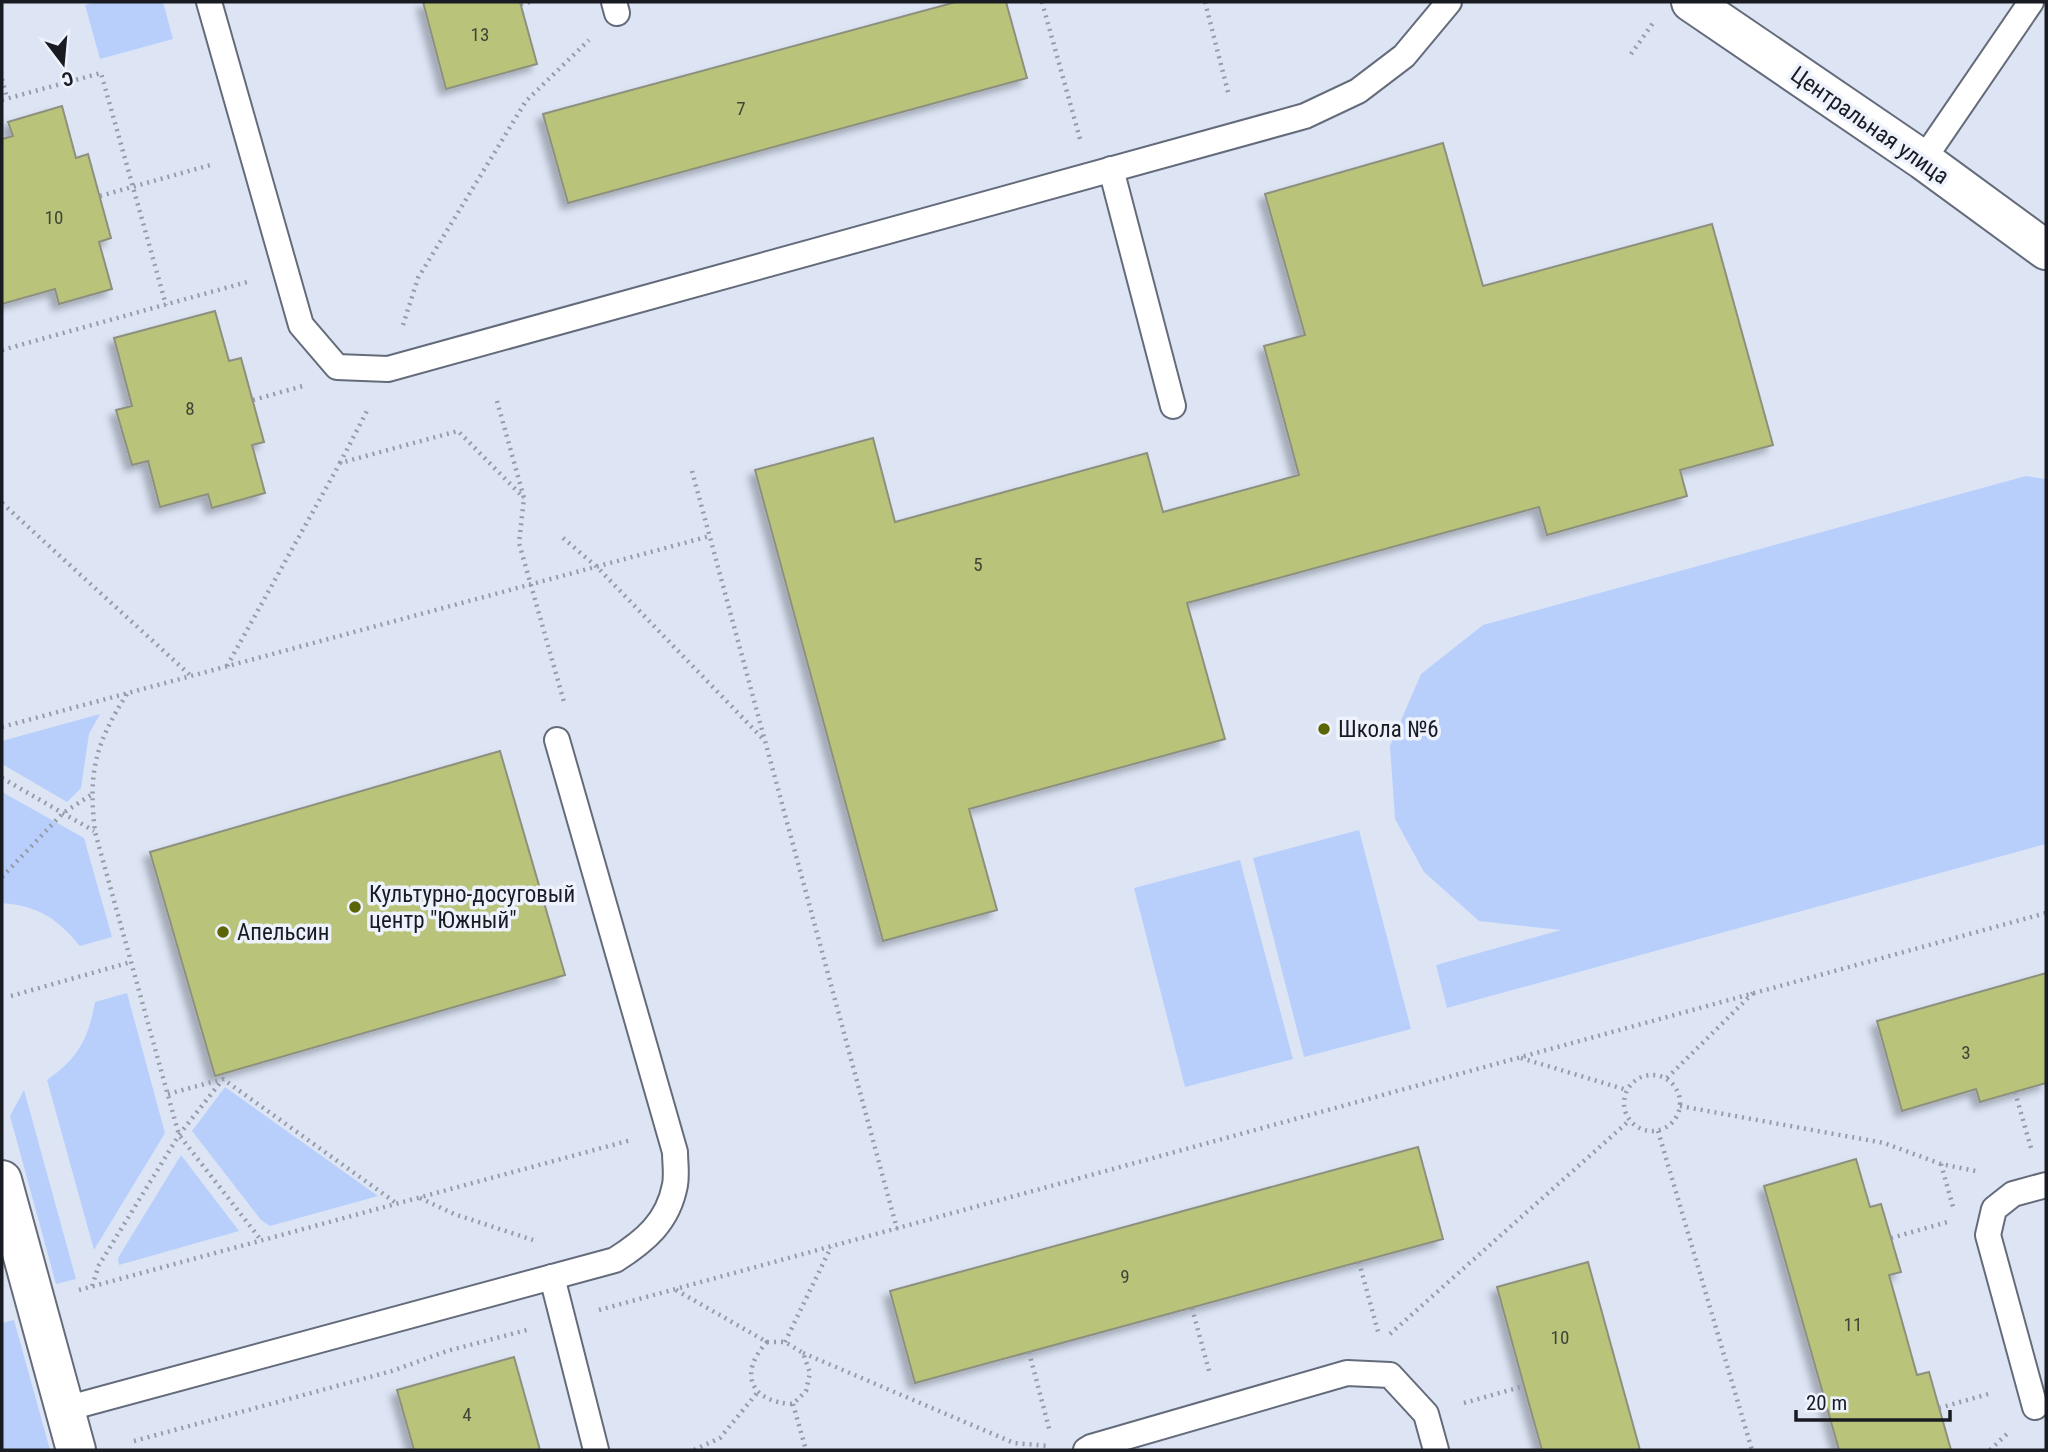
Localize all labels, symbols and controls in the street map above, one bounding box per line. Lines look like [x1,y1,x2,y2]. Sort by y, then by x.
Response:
house number: 13 [471,23,489,46]
north arrow [28,28,98,98]
street label: Центральная улица [1785,61,1954,190]
text: С [59,66,76,91]
house number: 7 [736,97,746,120]
house number: 10 [45,206,63,229]
house number: 8 [185,397,195,420]
house number: 5 [973,553,983,576]
place label: Школа №6 [1338,716,1439,743]
marker: Школа №6 [1316,721,1332,737]
place label: Культурно-досуговый центр "Южный" [369,881,575,934]
marker: Культурно-досуговый центр "Южный" [347,899,363,915]
place label: Апельсин [237,919,330,946]
marker: Апельсин [215,924,231,940]
house number: 3 [1961,1041,1971,1064]
house number: 9 [1120,1265,1130,1288]
house number: 11 [1844,1313,1862,1336]
house number: 10 [1551,1326,1569,1349]
scale bar [1796,1378,1950,1422]
text: 20 m [1806,1391,1847,1415]
house number: 4 [462,1403,472,1426]

